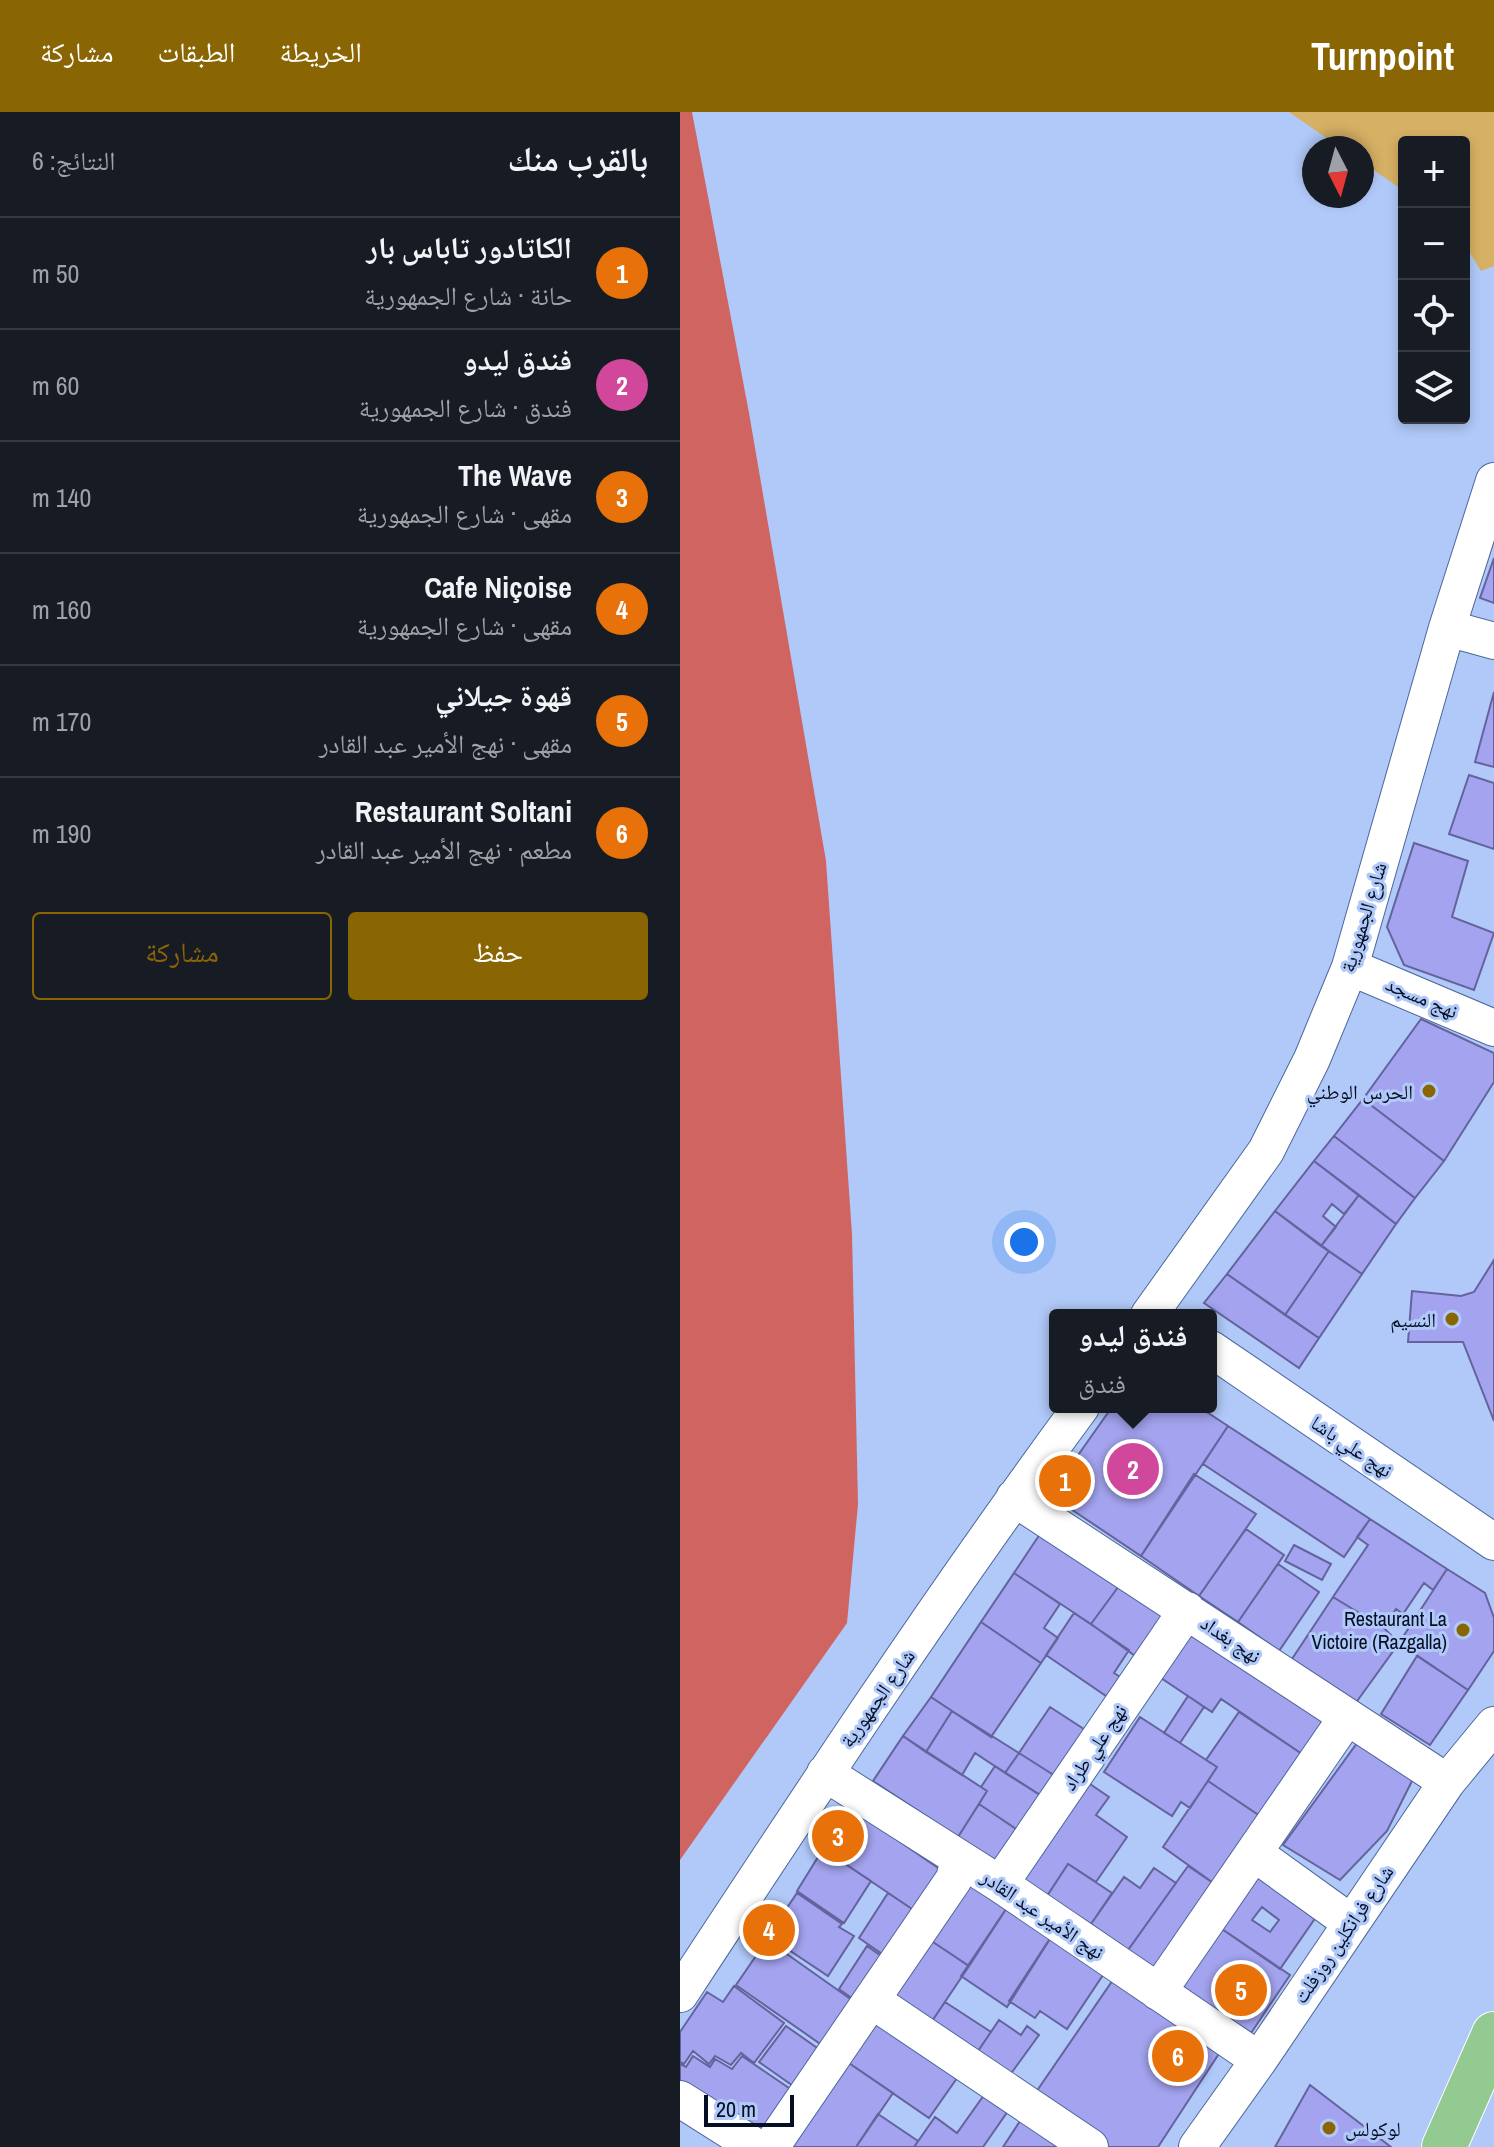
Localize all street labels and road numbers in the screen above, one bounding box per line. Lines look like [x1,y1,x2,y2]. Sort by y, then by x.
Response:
street label: شارع الجمهورية [1333,859,1393,975]
street label: نهج مسجد [1382,970,1462,1024]
street label: نهج علي باشا [1304,1409,1398,1486]
street label: نهج بغداد [1196,1609,1266,1669]
street label: شارع الجمهورية [833,1644,921,1752]
street label: نهج علي طراد [1055,1699,1135,1797]
street label: شارع فرانكلين روزفلت [1287,1860,1399,2008]
street label: نهج الأمير عبد القادر [975,1862,1110,1965]

